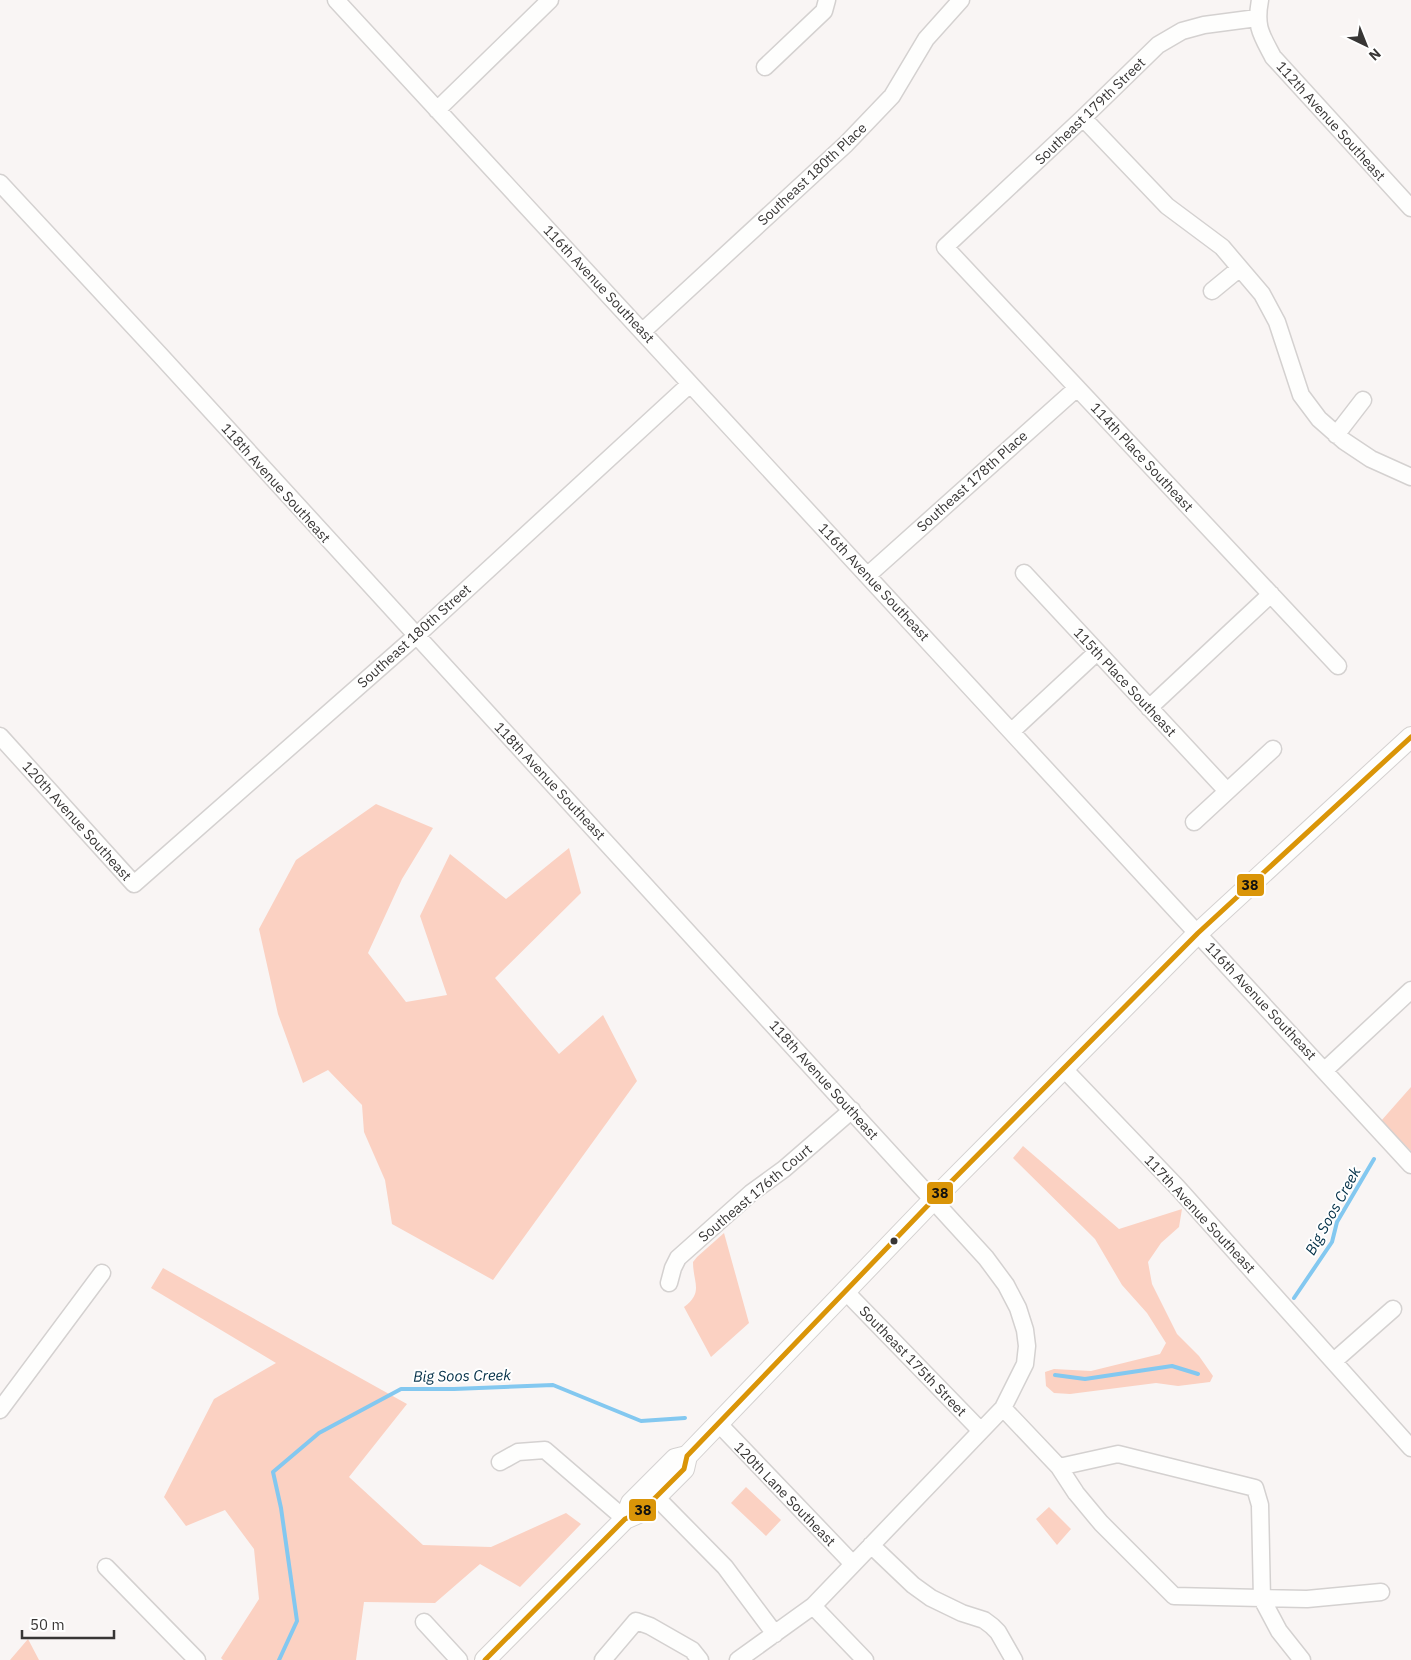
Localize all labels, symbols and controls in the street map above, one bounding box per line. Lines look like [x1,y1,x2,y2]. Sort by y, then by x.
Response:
north arrow [1341,20,1391,70]
text: N [1365,44,1385,65]
street label: Southeast 179th Street [1031,54,1149,168]
street label: 112th Avenue Southeast [1272,57,1390,185]
street label: Southeast 180th Place [754,119,871,229]
street label: 116th Avenue Southeast [540,221,658,347]
street label: 114th Place Southeast [1087,399,1197,515]
street label: 118th Avenue Southeast [217,419,335,547]
street label: Southeast 178th Place [913,426,1031,535]
street label: 116th Avenue Southeast [815,519,933,645]
street label: Southeast 180th Street [353,580,475,692]
street label: 115th Place Southeast [1070,624,1180,740]
street label: 118th Avenue Southeast [491,718,609,844]
street label: 120th Avenue Southeast [18,757,136,885]
line badge: 38 [1236,873,1265,897]
text: 38 [1242,876,1258,894]
street label: 116th Avenue Southeast [1202,938,1320,1064]
street label: 118th Avenue Southeast [765,1016,883,1144]
street label: Southeast 176th Court [694,1140,816,1246]
street label: 117th Avenue Southeast [1141,1151,1259,1277]
water label: Big Soos Creek [1301,1163,1365,1258]
line badge: 38 [926,1181,954,1205]
text: 38 [932,1184,948,1202]
unlabelled marker [889,1236,899,1246]
street label: Southeast 175th Street [856,1302,970,1420]
water label: Big Soos Creek [413,1365,511,1386]
street label: 120th Lane Southeast [730,1438,840,1550]
line badge: 38 [628,1498,657,1522]
text: 38 [635,1501,651,1519]
scale bar [22,1608,115,1640]
text: 50 m [30,1615,65,1634]

